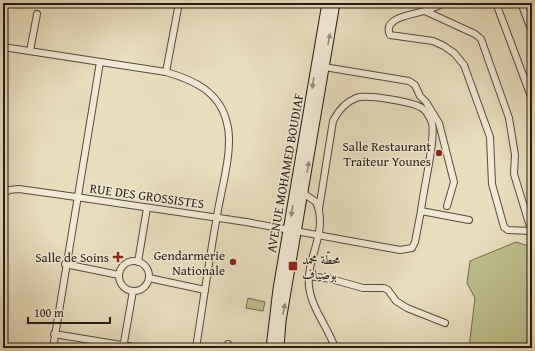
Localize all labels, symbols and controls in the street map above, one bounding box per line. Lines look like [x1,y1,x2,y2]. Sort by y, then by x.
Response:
one-way arrow [327,33,333,45]
one-way arrow [310,77,316,89]
street label: AVENUE MOHAMED BOUDIAF [262,92,308,254]
place label: Salle Restaurant Traiteur Younes [342,137,431,171]
marker: Salle Restaurant Traiteur Younes [434,148,444,158]
one-way arrow [305,161,311,174]
street label: RUE DES GROSSISTES [89,179,205,213]
one-way arrow [289,205,295,217]
place label: Gendarmerie Nationale [154,246,225,280]
place label: Salle de Soins [35,248,109,267]
place label: محطّة محمد بوضياف [302,250,341,284]
marker: Salle de Soins [112,251,124,263]
marker: Gendarmerie Nationale [228,257,238,267]
marker: محطّة محمد بوضياف [287,260,299,272]
scale bar [28,299,110,325]
one-way arrow [281,303,287,316]
text: 100 m [34,304,64,321]

